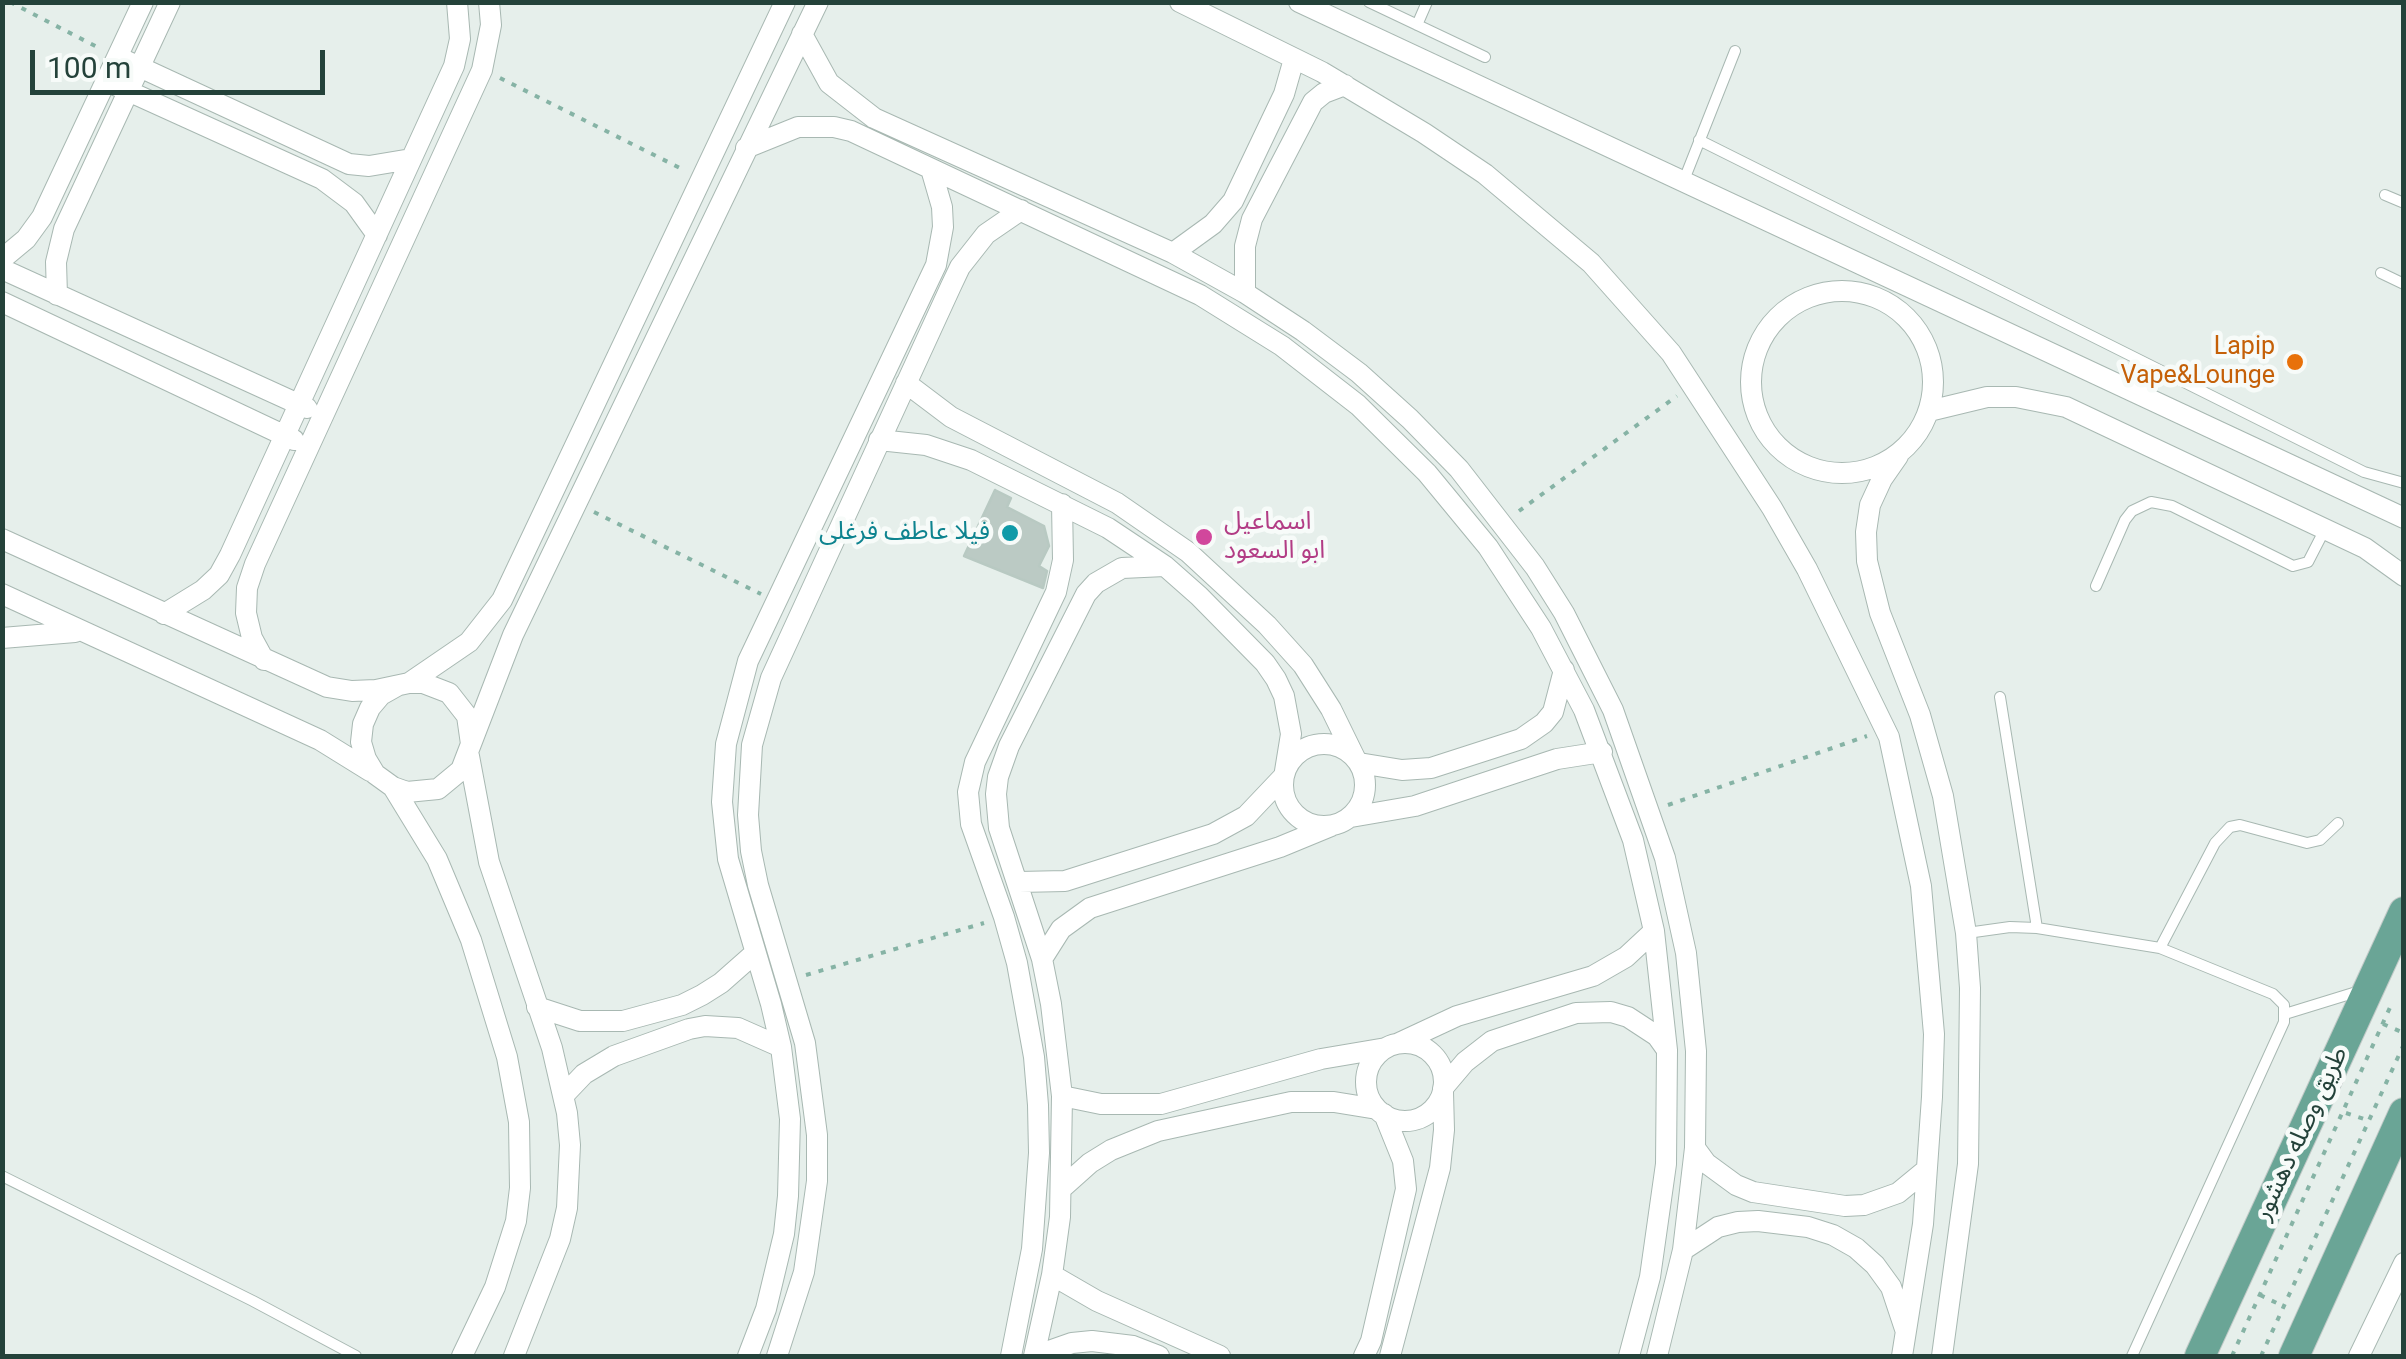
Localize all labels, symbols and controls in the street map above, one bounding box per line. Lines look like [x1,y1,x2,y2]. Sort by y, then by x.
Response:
scale bar [35,30,330,92]
text: 100 m [47,50,131,85]
place label: Lapip Vape&Lounge [2121,333,2275,392]
marker: Lapip Vape&Lounge [2284,351,2306,373]
place label: اسماعيل ابو السعود [1224,508,1325,567]
place label: فيلا عاطف فرغلى [819,518,990,548]
marker: فيلا عاطف فرغلى [999,522,1021,544]
marker: اسماعيل ابو السعود [1193,526,1215,548]
street label: طريق وصله دهشور [2249,1042,2355,1226]

